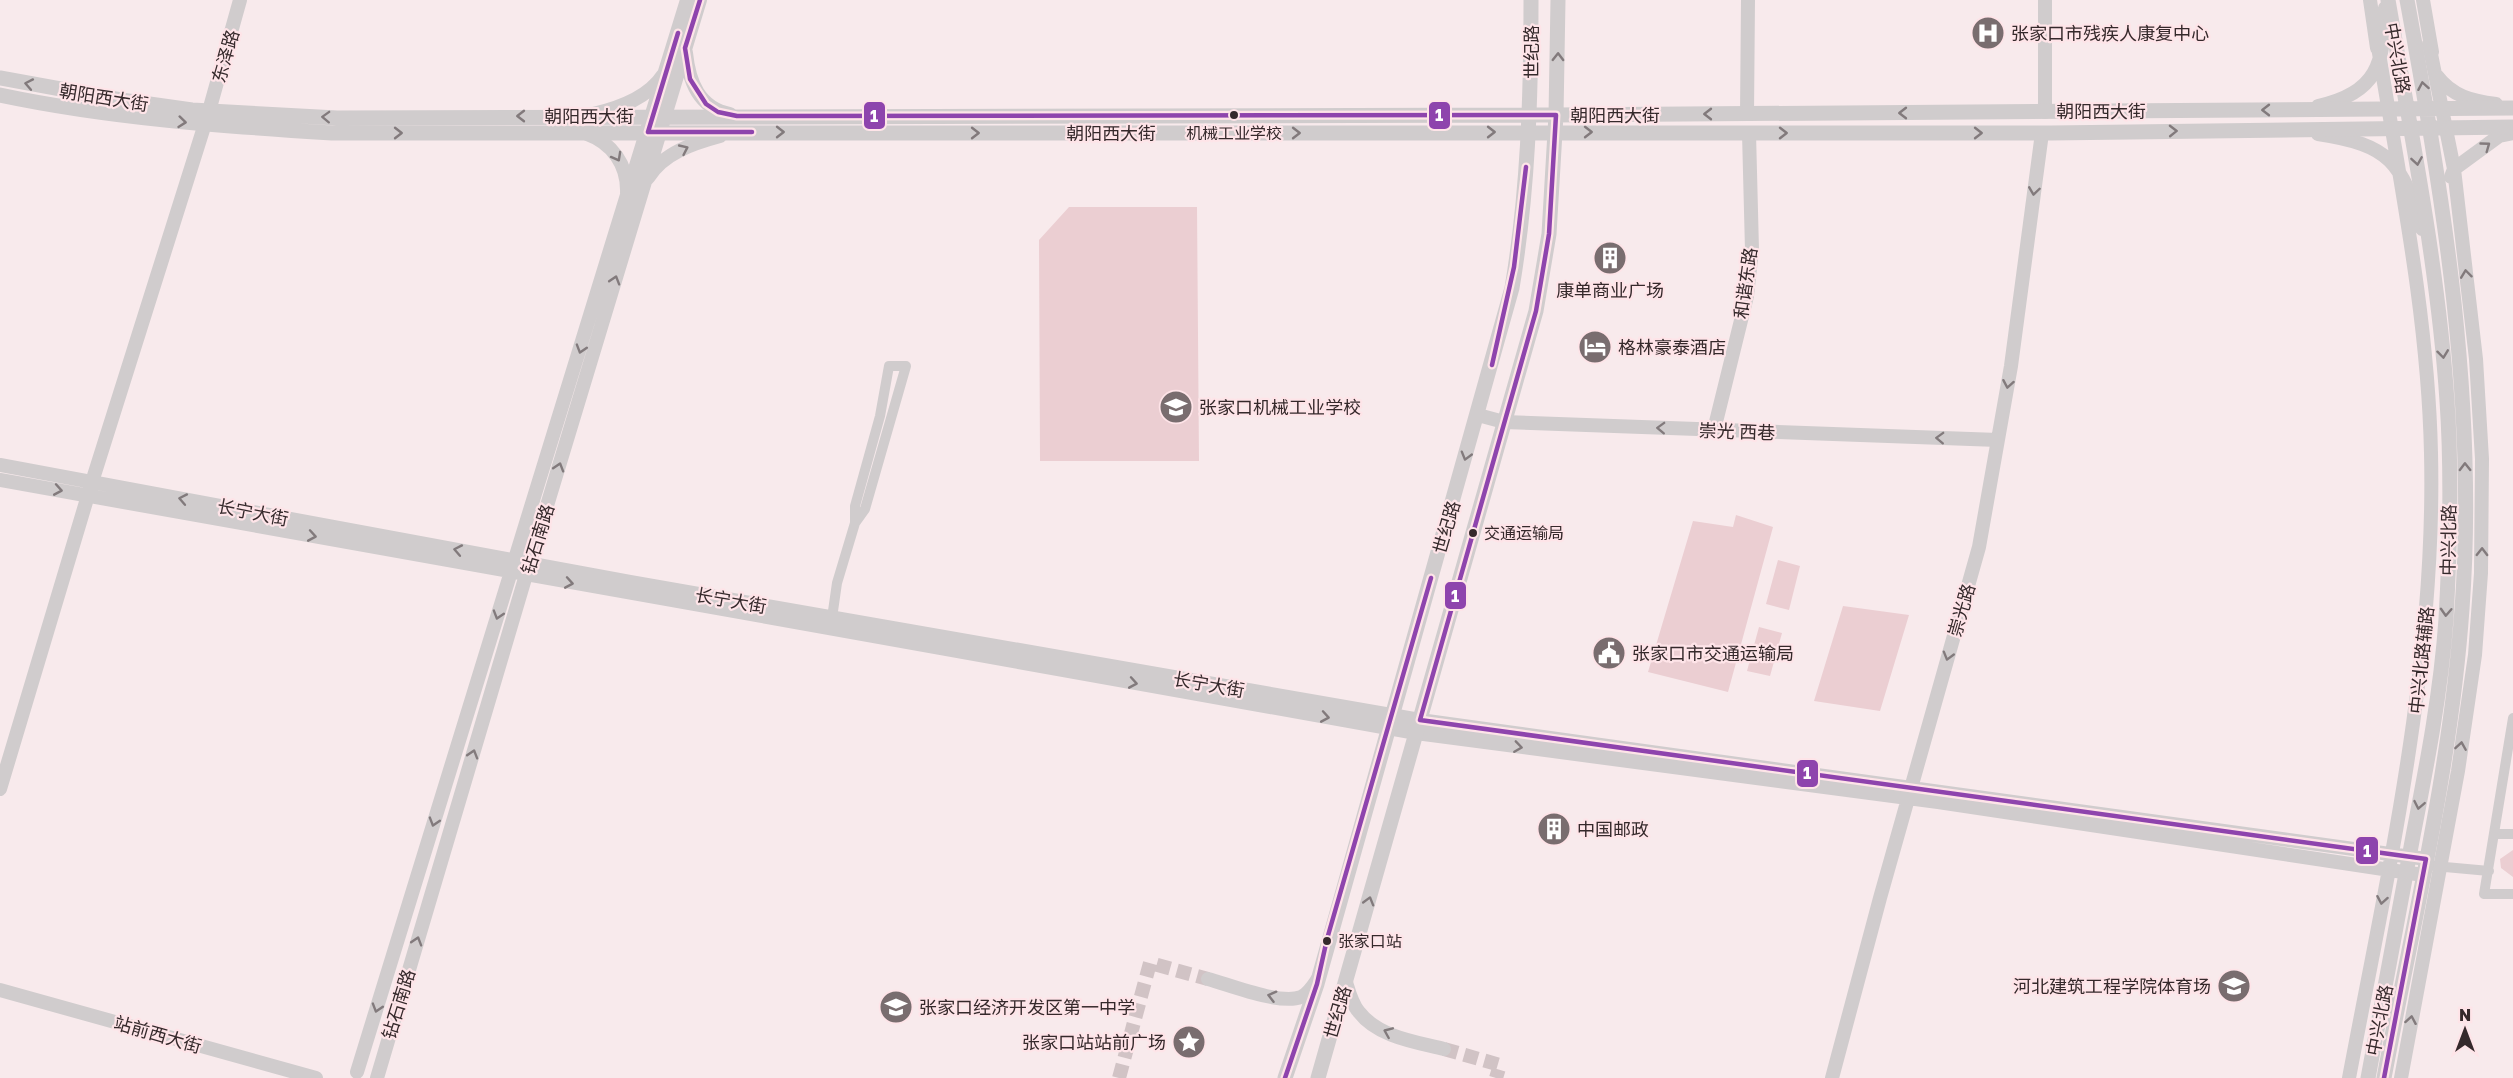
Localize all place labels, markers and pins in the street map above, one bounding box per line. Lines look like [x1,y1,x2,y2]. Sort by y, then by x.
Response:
hospital icon: 张家口市残疾人康复中心 [1970,15,2006,51]
place label: 张家口市残疾人康复中心 [2011,22,2209,44]
marker: 机械工业学校 [1228,109,1240,121]
place label: 机械工业学校 [1186,123,1282,143]
building icon: 康单商业广场 [1592,240,1628,276]
place label: 康单商业广场 [1556,279,1664,301]
hotel icon: 格林豪泰酒店 [1577,329,1613,365]
place label: 格林豪泰酒店 [1618,336,1726,358]
school or university icon: 张家口机械工业学校 [1158,389,1194,425]
place label: 张家口机械工业学校 [1199,396,1361,418]
place label: 交通运输局 [1484,523,1564,543]
marker: 交通运输局 [1467,527,1479,539]
public building icon: 张家口市交通运输局 [1591,635,1627,671]
place label: 张家口市交通运输局 [1632,642,1794,664]
building icon: 中国邮政 [1536,811,1572,847]
place label: 中国邮政 [1577,818,1649,840]
place label: 张家口站 [1338,931,1402,951]
marker: 张家口站 [1321,935,1333,947]
school or university icon: 河北建筑工程学院体育场 [2216,968,2252,1004]
place label: 河北建筑工程学院体育场 [2013,975,2211,997]
school or university icon: 张家口经济开发区第一中学 [878,989,914,1025]
place label: 张家口经济开发区第一中学 [919,996,1135,1018]
place icon: 张家口站站前广场 [1171,1024,1207,1060]
place label: 张家口站站前广场 [1022,1031,1166,1053]

